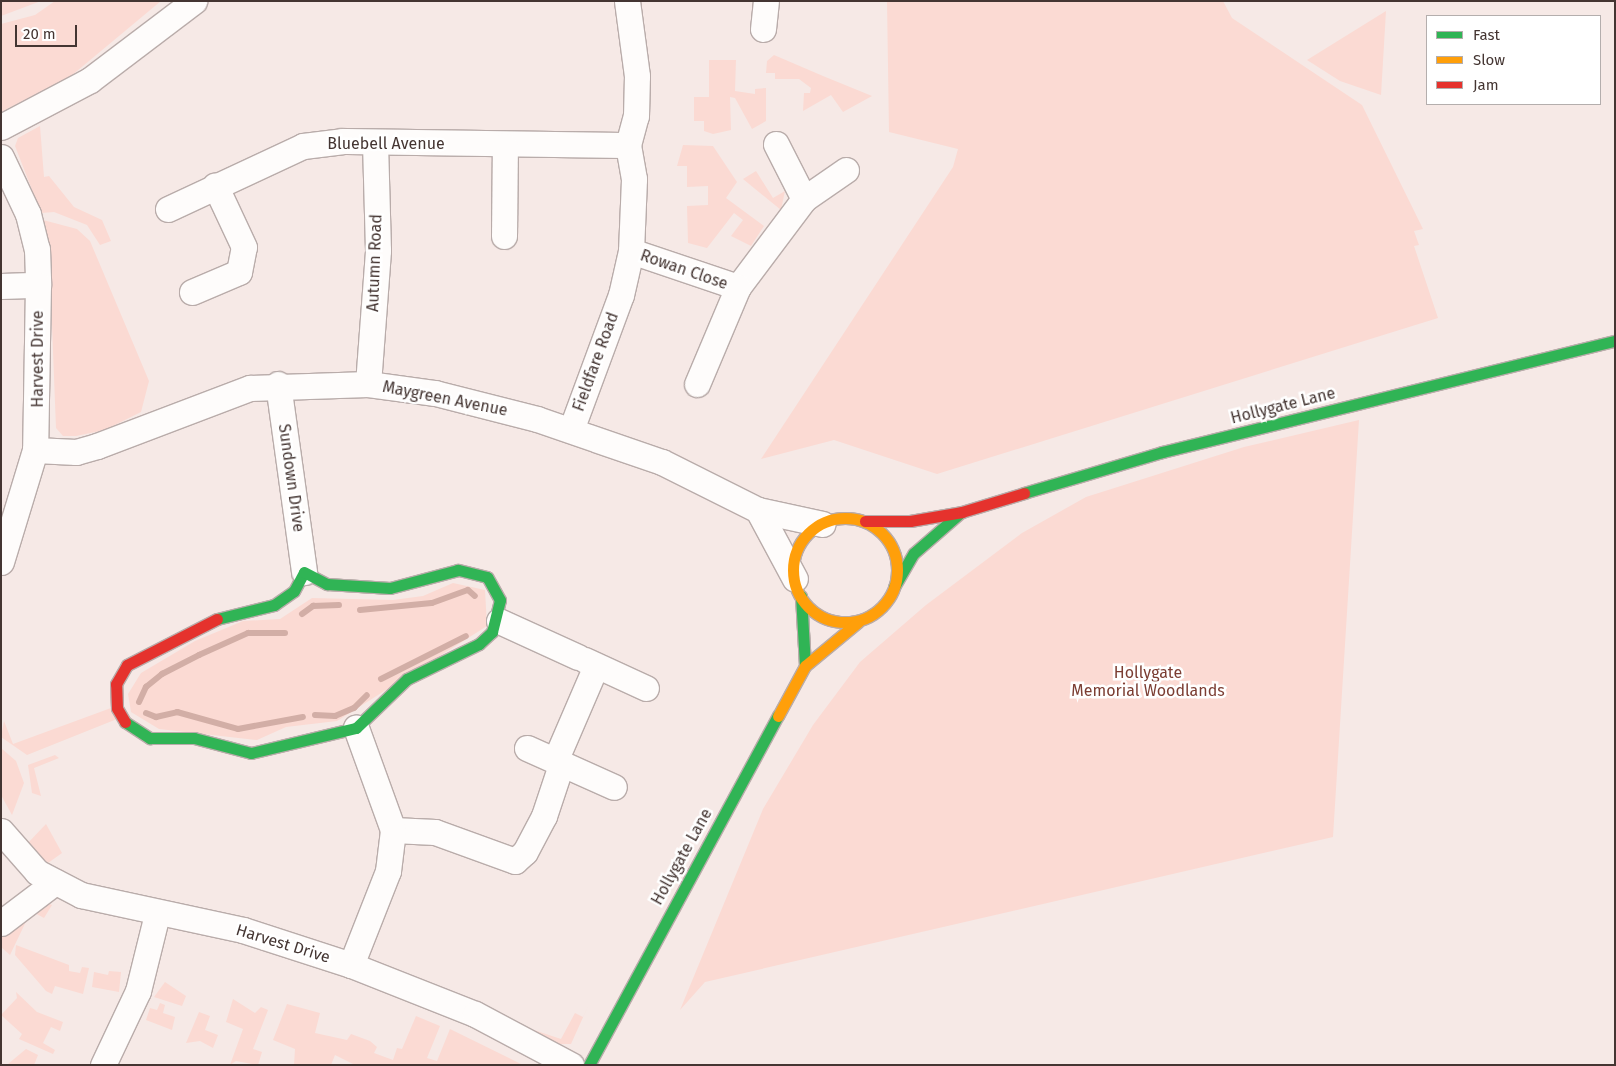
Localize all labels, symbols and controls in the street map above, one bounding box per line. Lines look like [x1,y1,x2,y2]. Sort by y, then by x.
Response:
scale bar [18,15,80,47]
legend [1426,15,1601,105]
text: 20 m [23,25,56,43]
text: Fast [1473,26,1500,44]
text: Slow [1473,51,1505,69]
text: Jam [1473,76,1499,94]
street label: Bluebell Avenue [327,134,445,154]
street label: Autumn Road [364,214,386,312]
street label: Rowan Close [638,246,730,294]
street label: Harvest Drive [28,310,48,408]
street label: Fieldfare Road [569,310,623,414]
street label: Maygreen Avenue [381,377,509,421]
street label: Hollygate Lane [1229,384,1337,428]
street label: Sundown Drive [274,423,308,533]
park label: Hollygate Memorial Woodlands [1071,663,1225,701]
street label: Hollygate Lane [648,806,716,908]
street label: Harvest Drive [234,921,332,967]

